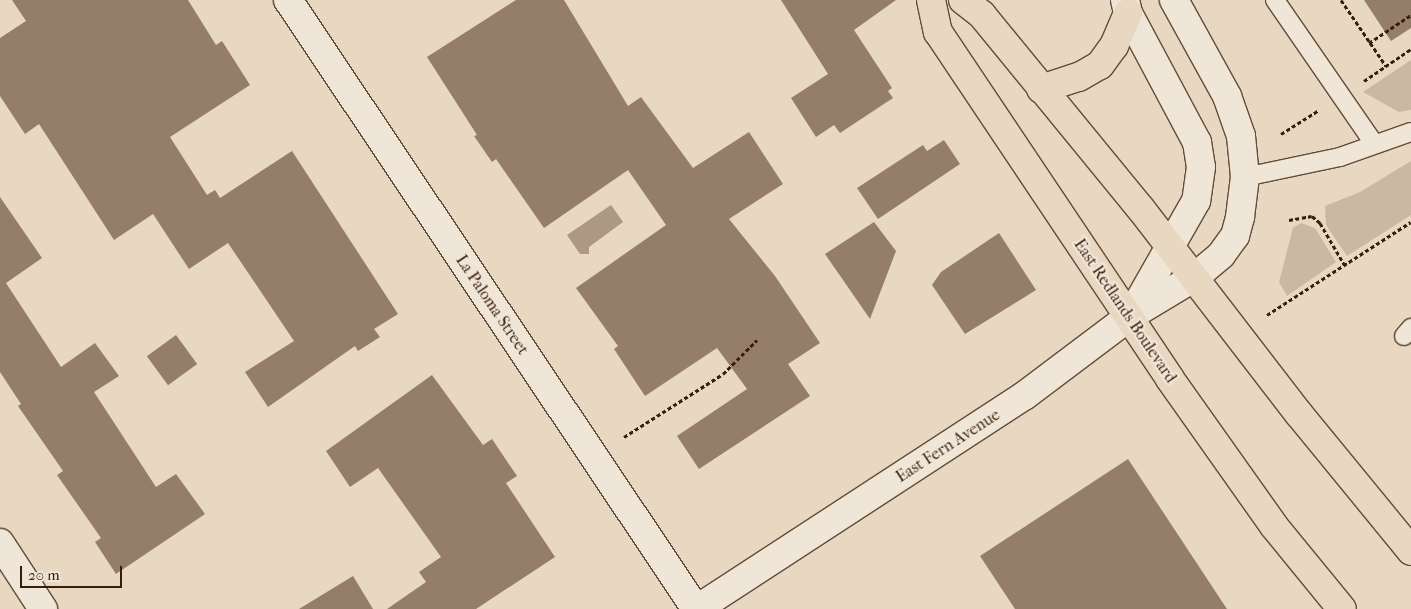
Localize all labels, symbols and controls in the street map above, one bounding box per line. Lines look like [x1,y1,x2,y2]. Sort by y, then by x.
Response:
street label: East Redlands Boulevard [1070,235,1180,387]
street label: La Paloma Street [452,251,532,359]
street label: East Fern Avenue [893,405,1003,487]
scale bar [22,556,125,588]
text: 20 m [28,566,60,584]

